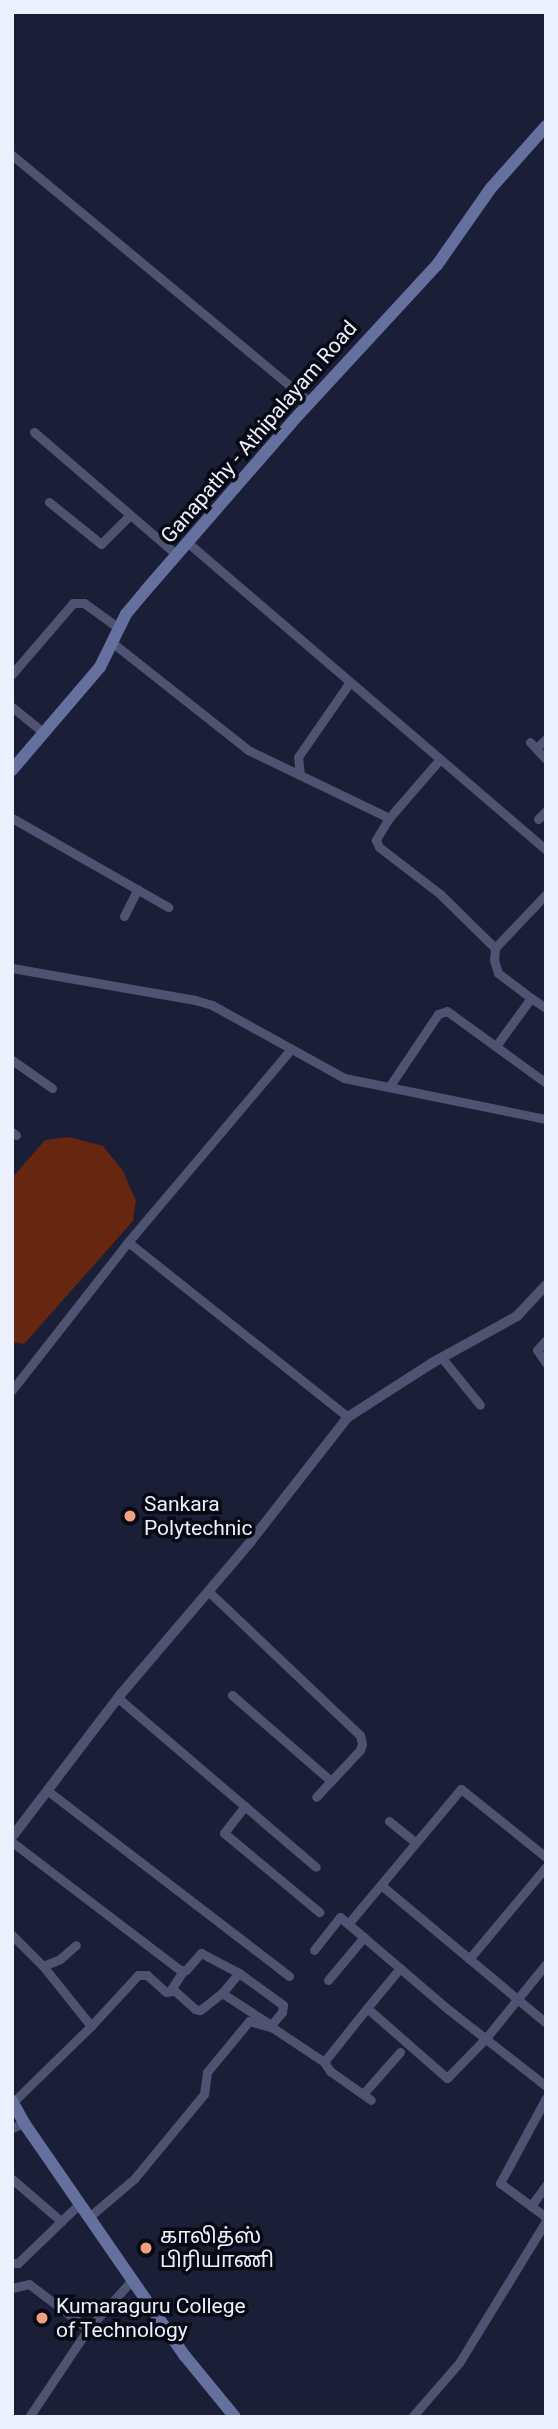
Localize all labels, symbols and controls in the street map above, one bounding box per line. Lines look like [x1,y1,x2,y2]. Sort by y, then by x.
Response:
street label: Ganapathy - Athipalayam Road [156,316,362,548]
place label: Sankara Polytechnic [144,1491,252,1541]
marker: Sankara Polytechnic [122,1508,138,1524]
place label: காலித்ஸ் பிரியாணி [160,2223,274,2273]
marker: காலித்ஸ் பிரியாணி [138,2240,154,2256]
place label: Kumaraguru College of Technology [56,2293,246,2343]
marker: Kumaraguru College of Technology [34,2310,50,2326]

